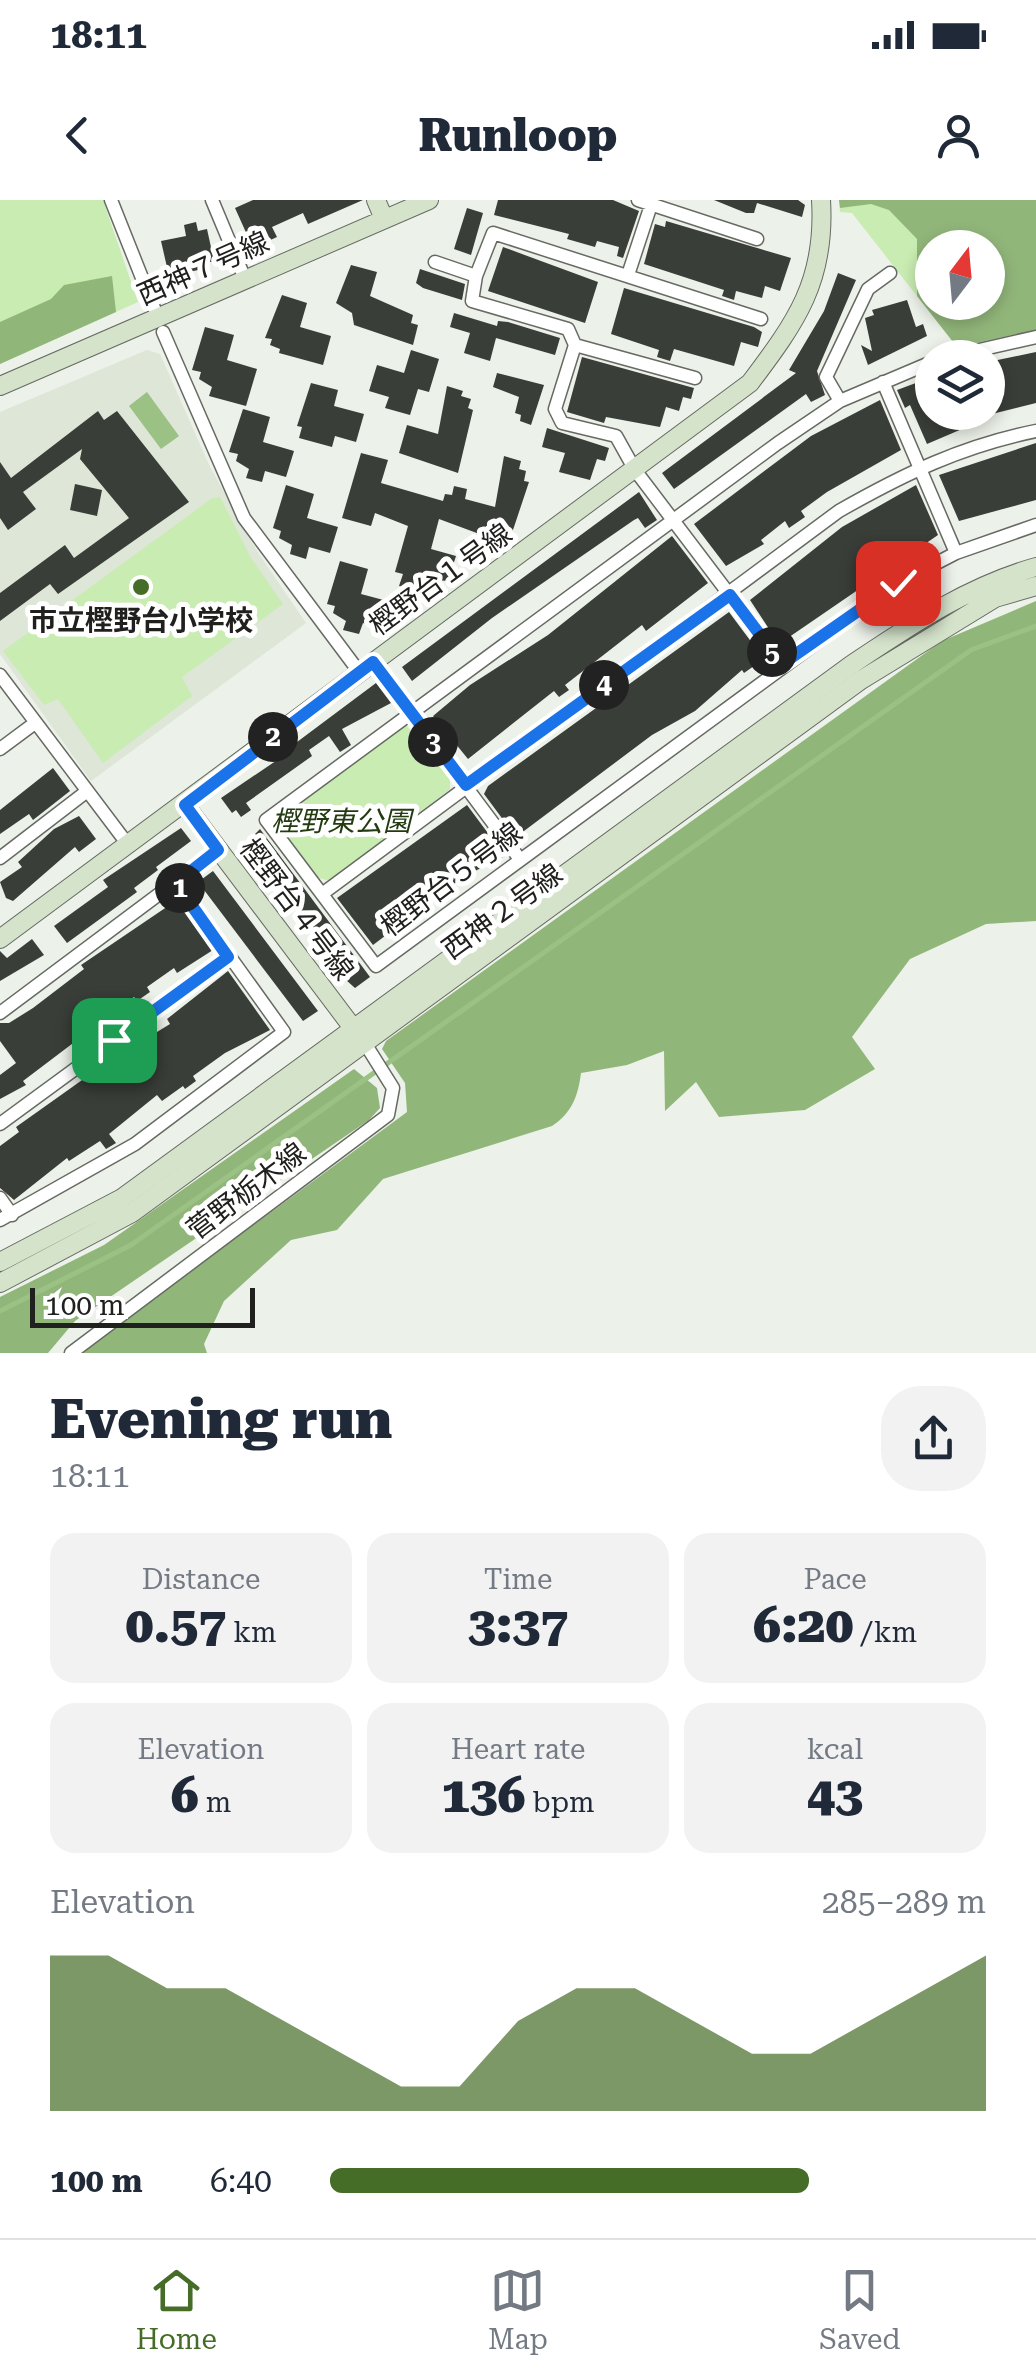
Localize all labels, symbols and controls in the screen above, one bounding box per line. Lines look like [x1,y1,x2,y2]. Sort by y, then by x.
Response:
text: 18:11 [50,13,147,57]
icon: back [50,108,105,163]
icon: person [931,108,986,163]
text: Runloop [419,109,618,162]
street label: 西神７号線 [133,225,274,312]
north arrow [915,230,1005,320]
map controls [915,230,1005,430]
button: layers [915,340,1005,430]
street label: 樫野台１号線 [363,517,518,642]
pin [856,541,941,626]
icon: check [871,556,926,611]
marker: 市立樫野台小学校 [130,576,152,598]
place label: 市立樫野台小学校 [29,604,253,637]
pin: 5 [747,627,797,677]
text: 5 [764,635,780,668]
pin: 4 [579,660,629,710]
text: 4 [596,668,612,701]
pin: 2 [248,712,298,762]
pin: 3 [408,717,458,767]
text: 2 [265,720,281,753]
text: 3 [425,725,441,758]
park label: 樫野東公園 [271,805,415,838]
street label: 樫野台５号線 [374,816,528,943]
street label: 樫野台４号線 [233,832,360,986]
street label: 西神２号線 [436,857,569,966]
pin: 1 [155,863,205,913]
text: 1 [172,871,188,904]
pin [72,998,157,1083]
icon: arrive [87,1013,142,1068]
street label: 菅野栃木線 [180,1136,312,1247]
scale bar [30,1283,255,1328]
text: 100 m [45,1289,125,1322]
button: share [881,1386,986,1491]
text: Evening run [50,1387,392,1451]
text: 18:11 [50,1457,130,1495]
text: Distance [142,1563,260,1596]
text: Time [484,1563,552,1596]
text: Pace [803,1563,867,1596]
text: 0.57 [125,1596,226,1654]
text: 3:37 [468,1596,568,1654]
text: 6:20 [753,1596,854,1654]
text: km [226,1616,277,1649]
text: /km [854,1616,917,1649]
text: Elevation [138,1733,264,1766]
text: Heart rate [451,1733,585,1766]
text: kcal [807,1733,863,1766]
text: 6 [171,1766,199,1824]
text: 136 [442,1766,526,1824]
text: 43 [807,1766,863,1824]
text: m [199,1786,231,1819]
text: bpm [526,1786,595,1819]
text: Elevation [50,1883,195,1921]
text: 285–289 m [822,1883,986,1921]
text: 100 m [50,2162,143,2200]
text: 6:40 [210,2162,272,2200]
tab: Home [136,2263,217,2356]
tab: Map [488,2263,548,2356]
tab: Saved [819,2263,900,2356]

